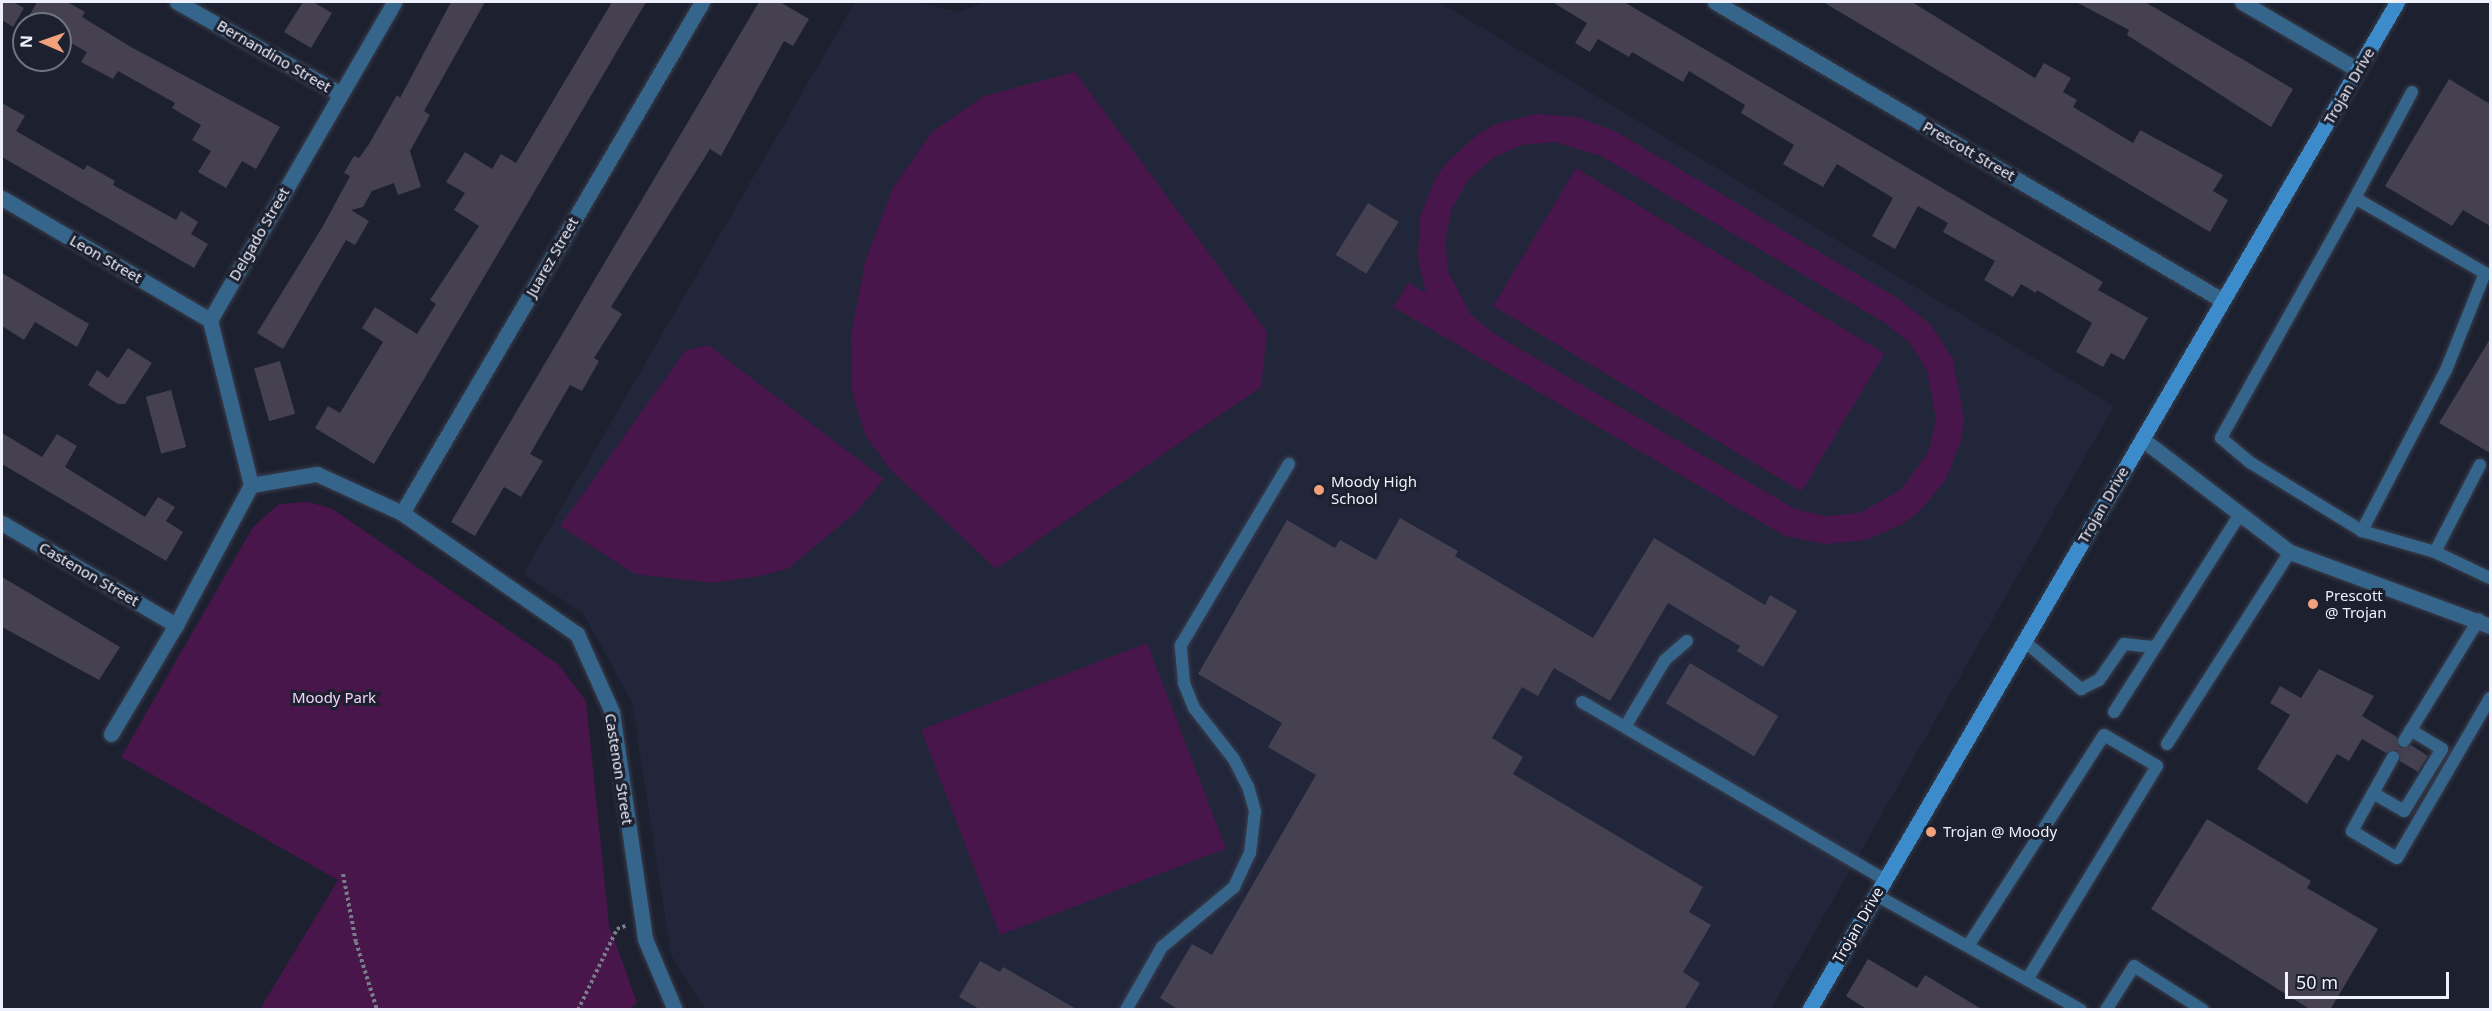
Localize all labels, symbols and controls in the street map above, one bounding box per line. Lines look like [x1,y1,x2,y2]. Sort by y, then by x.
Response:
north arrow [12,12,72,72]
street label: Bernandino Street [214,16,334,96]
text: N [15,35,37,48]
street label: Trojan Drive [2320,45,2378,127]
street label: Prescott Street [1920,117,2018,185]
street label: Delgado Street [225,184,293,284]
street label: Juarez Street [522,214,582,300]
street label: Leon Street [67,231,145,287]
street label: Trojan Drive [2074,464,2132,546]
place label: Moody High School [1331,472,1417,507]
marker: Moody High School [1312,483,1326,497]
street label: Castenon Street [36,538,142,610]
place label: Prescott @ Trojan [2325,586,2386,621]
marker: Prescott @ Trojan [2306,597,2320,611]
park label: Moody Park [292,689,376,707]
street label: Castenon Street [601,712,637,826]
place label: Trojan @ Moody [1943,823,2057,841]
marker: Trojan @ Moody [1924,825,1938,839]
street label: Trojan Drive [1829,884,1887,966]
scale bar [2288,960,2452,998]
text: 50 m [2296,970,2338,994]

